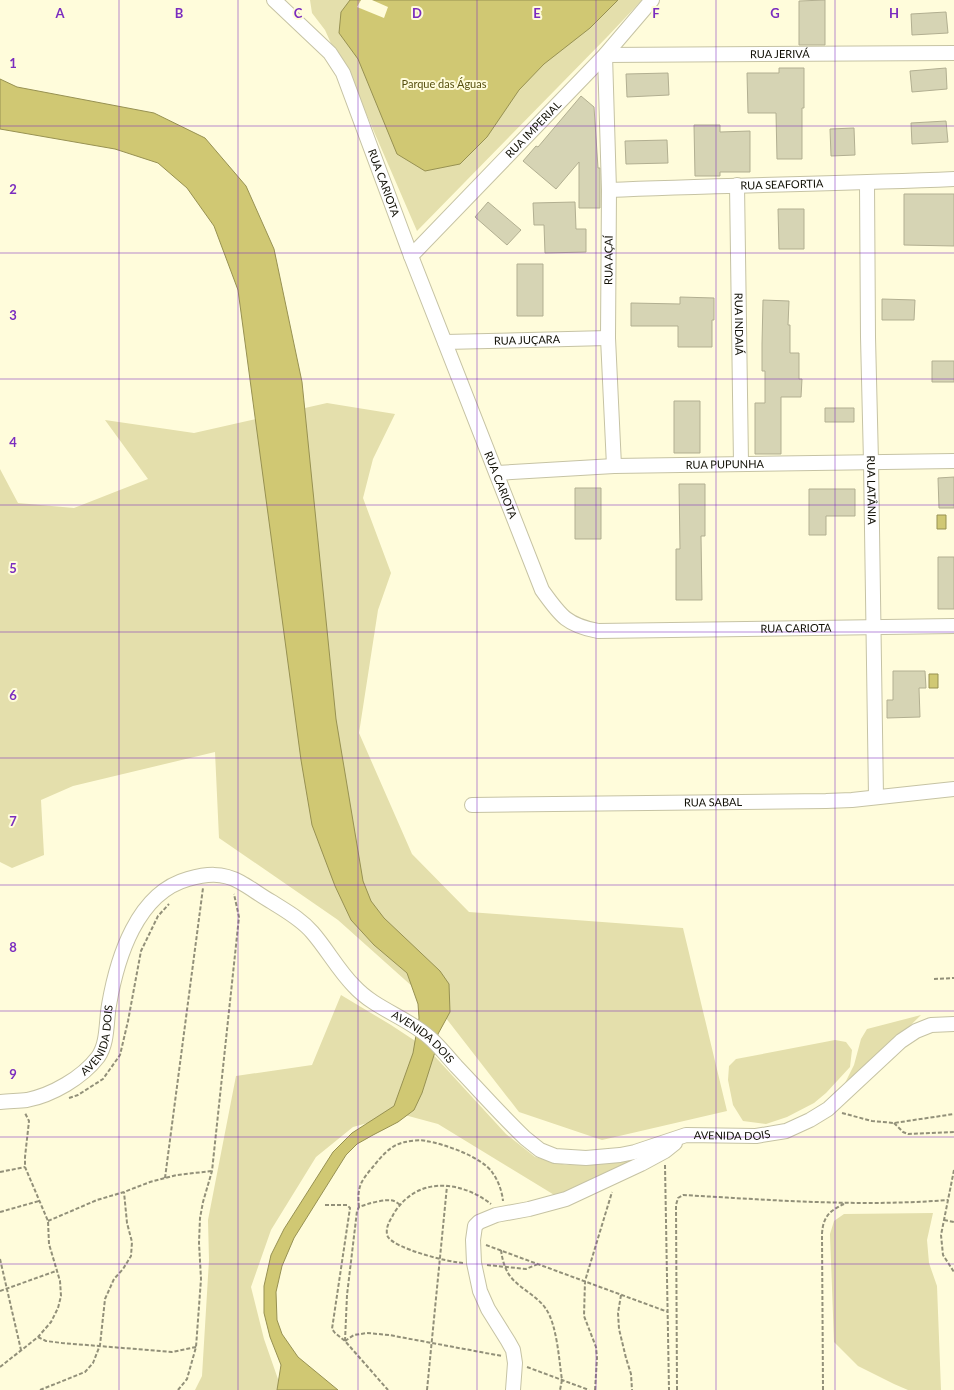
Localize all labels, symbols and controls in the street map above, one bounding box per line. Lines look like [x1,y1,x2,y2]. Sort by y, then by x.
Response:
text: A [54,5,65,21]
text: B [175,5,184,21]
text: C [294,5,303,21]
text: D [412,5,422,21]
text: E [533,5,541,21]
text: F [652,5,660,21]
text: G [770,5,780,21]
text: H [889,5,899,21]
street label: RUA JERIVÁ [750,47,810,60]
text: 1 [9,55,17,71]
park label: Parque das Águas [402,77,487,90]
street label: RUA IMPERIAL [502,98,564,160]
street label: RUA CARIOTA [366,147,403,219]
street label: RUA SEAFORTIA [740,176,824,192]
text: 2 [9,181,17,197]
street label: RUA AÇAÍ [601,234,615,285]
street label: RUA INDAIÁ [733,293,746,356]
text: 3 [9,307,17,323]
street label: RUA JUÇARA [494,332,561,347]
text: 4 [9,434,17,450]
street label: RUA CARIOTA [482,449,520,521]
street label: RUA LATÂNIA [865,455,879,525]
street label: RUA PUPUNHA [685,457,765,471]
text: 5 [9,560,17,576]
street label: RUA CARIOTA [760,621,832,635]
text: 6 [9,687,17,703]
street label: RUA SABAL [684,795,742,809]
text: 7 [9,813,17,829]
text: 8 [9,939,17,955]
street label: AVENIDA DOIS [77,1004,115,1078]
street label: AVENIDA DOIS [390,1007,457,1065]
text: 9 [9,1066,17,1082]
street label: AVENIDA DOIS [694,1127,771,1142]

